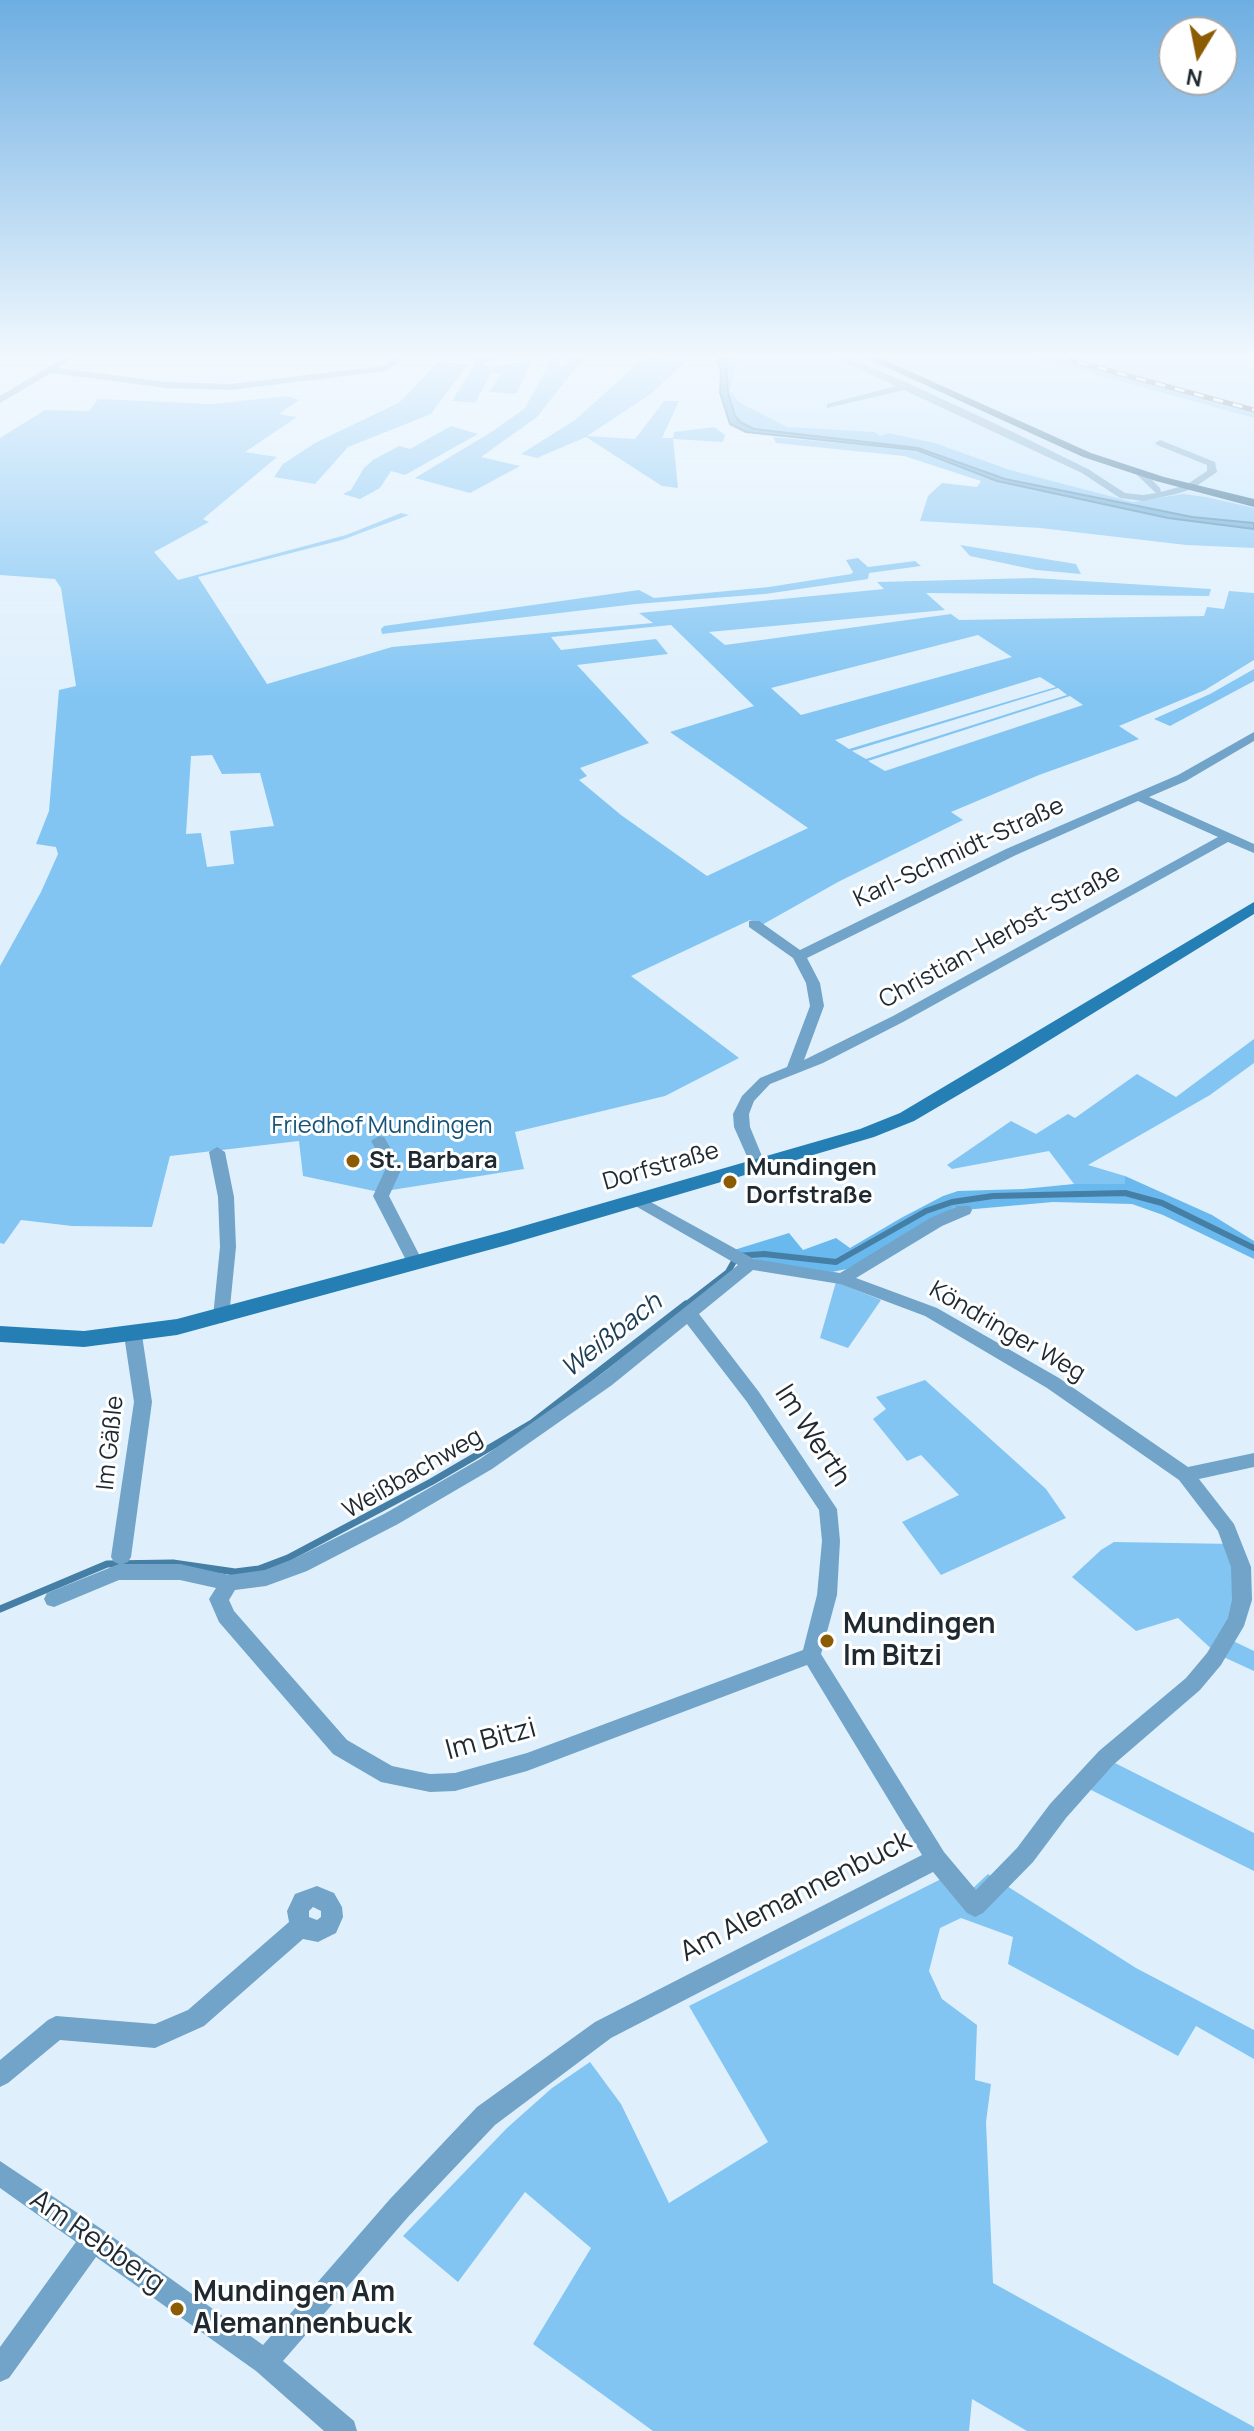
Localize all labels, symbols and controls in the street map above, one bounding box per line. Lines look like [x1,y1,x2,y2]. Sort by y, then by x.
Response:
north arrow [1158,16,1238,96]
text: N [1184,62,1205,94]
street label: Karl-Schmidt-Straße [849,792,1069,914]
street label: Christian-Herbst-Straße [875,859,1125,1015]
park label: Friedhof Mundingen [271,1112,493,1140]
street label: Dorfstraße [600,1137,722,1197]
place label: St. Barbara [369,1147,498,1175]
marker: St. Barbara [344,1152,362,1170]
place label: Mundingen Dorfstraße [746,1154,877,1210]
marker: Mundingen Dorfstraße [721,1173,739,1191]
street label: Köndringer Weg [924,1276,1090,1388]
water label: Weißbach [556,1287,668,1385]
street label: Im Werth [767,1379,857,1493]
street label: Im Gäßle [92,1394,130,1492]
street label: Weißbachweg [338,1423,488,1525]
place label: Mundingen Im Bitzi [843,1608,996,1674]
marker: Mundingen Im Bitzi [818,1632,836,1650]
street label: Im Bitzi [442,1712,540,1768]
street label: Am Alemannenbuck [675,1824,917,1970]
street label: Am Rebberg [23,2183,171,2301]
place label: Mundingen Am Alemannenbuck [193,2276,412,2342]
marker: Mundingen Am Alemannenbuck [168,2300,186,2318]

